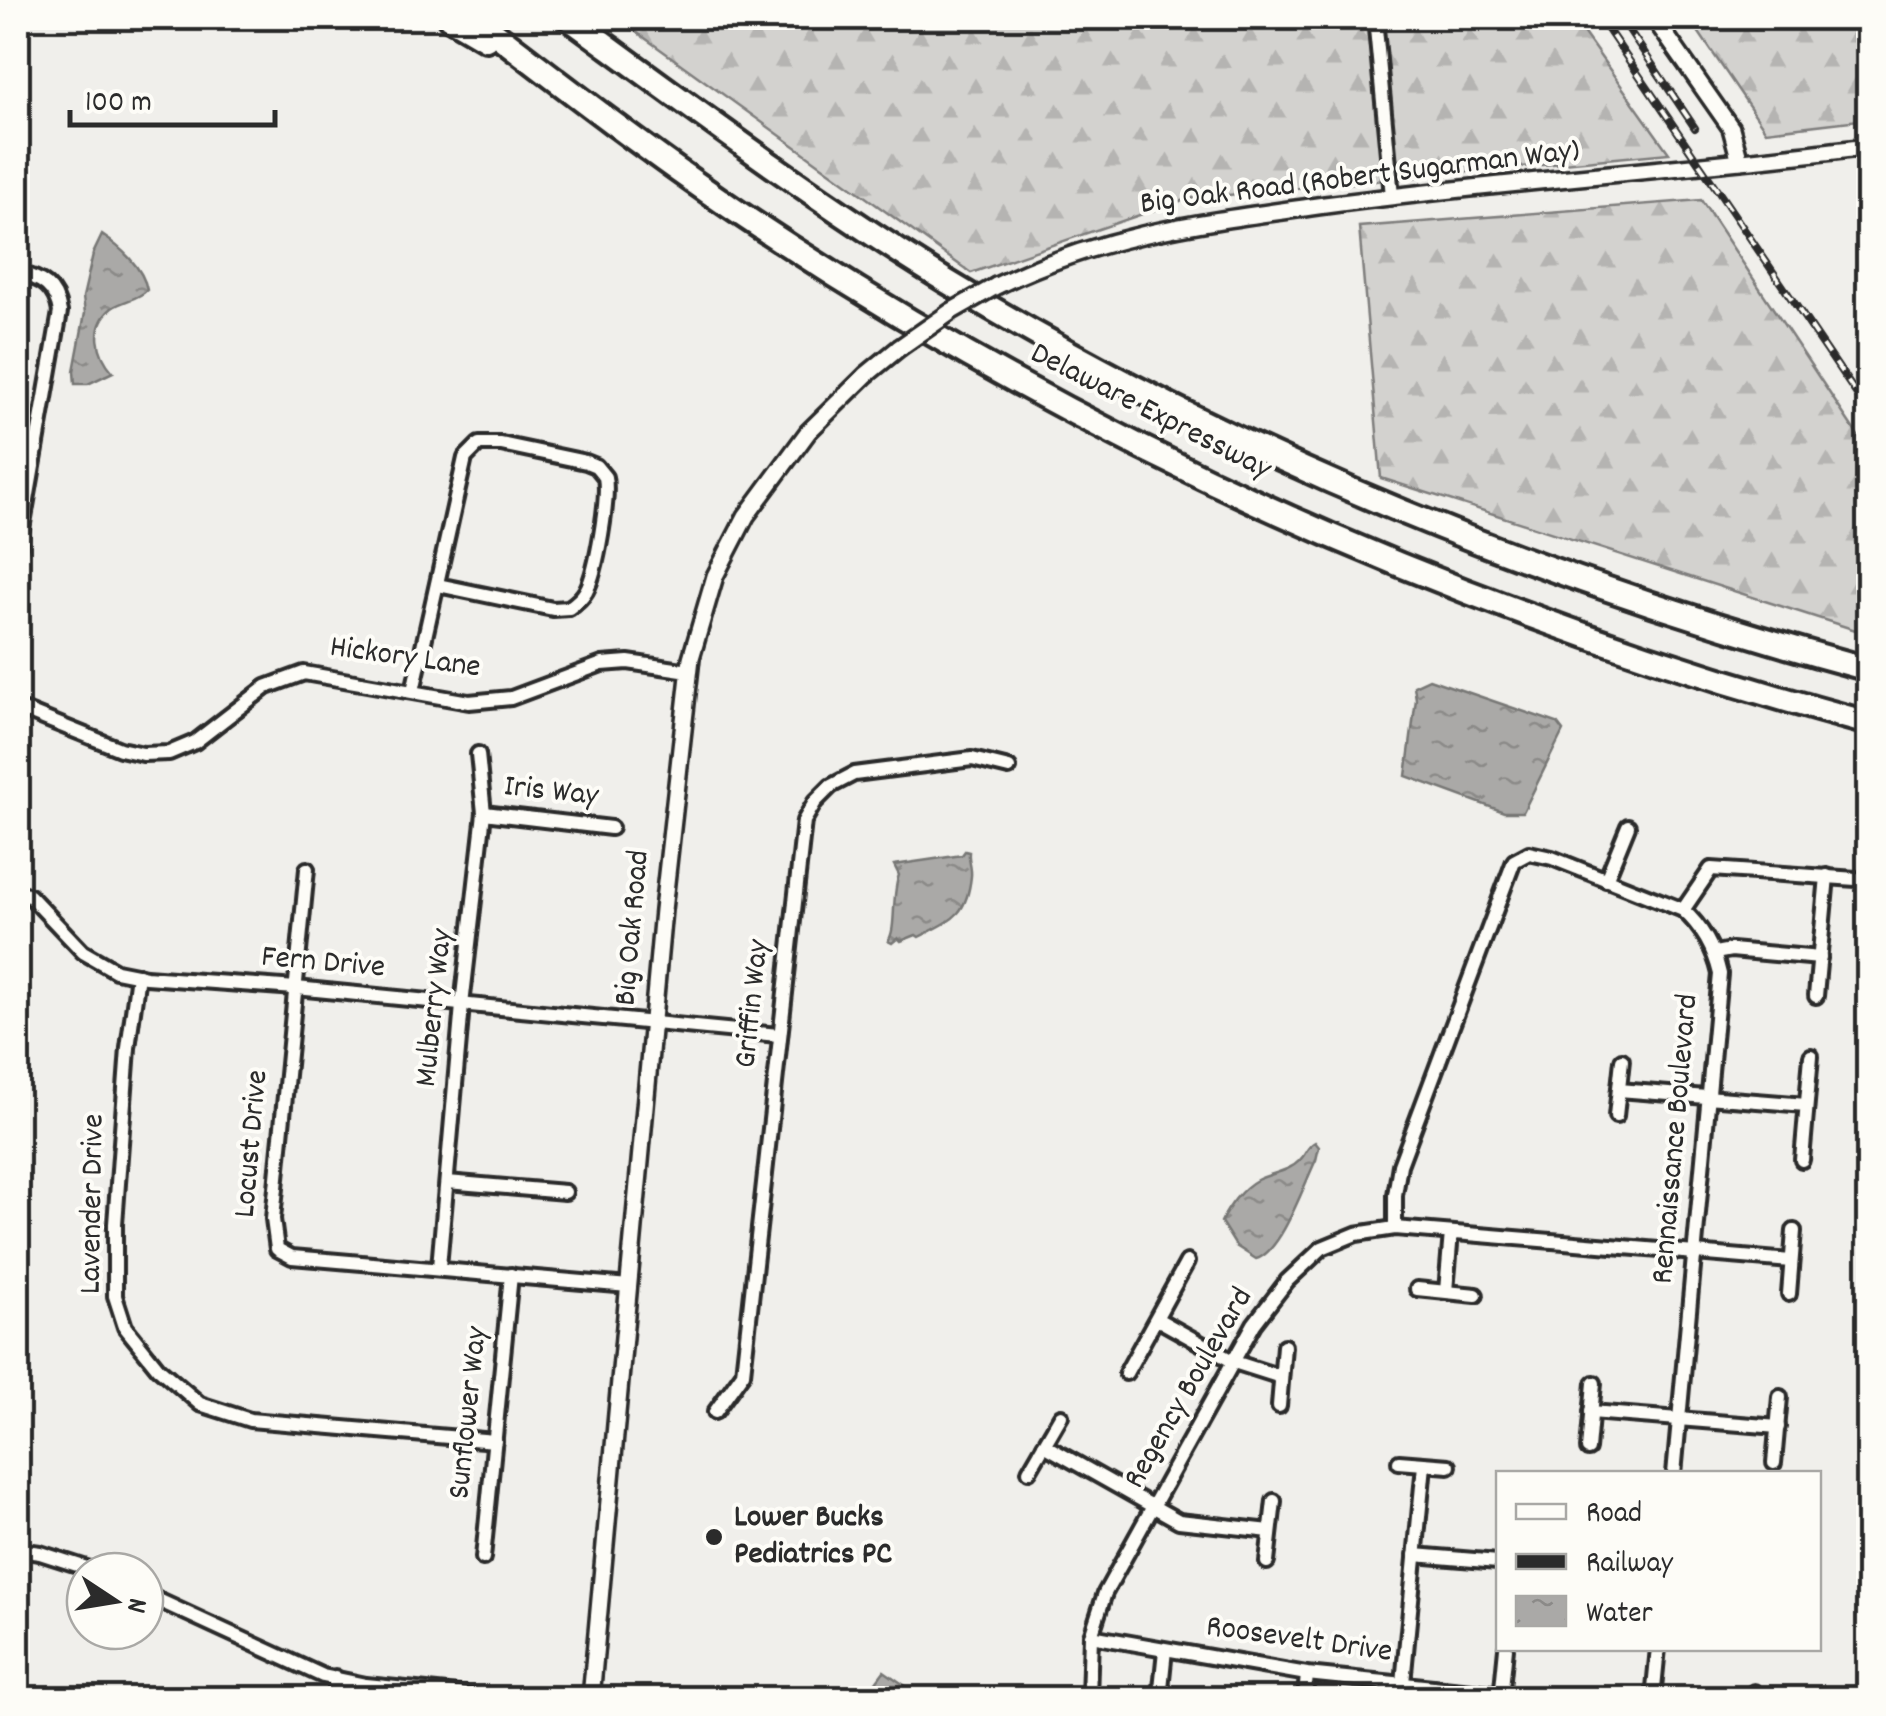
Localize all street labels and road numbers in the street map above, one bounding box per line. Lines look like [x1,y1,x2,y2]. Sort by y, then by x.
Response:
street label: Big Oak Road (Robert Sugarman Way) [1138,129,1582,229]
street label: Delaware Expressway [1022,332,1279,494]
street label: Hickory Lane [327,626,483,692]
street label: Iris Way [501,765,602,821]
street label: Big Oak Road [604,848,664,1008]
street label: Mulberry Way [405,926,467,1089]
street label: Fern Drive [259,936,387,992]
street label: Griffin Way [724,936,784,1071]
street label: Rennaissance Boulevard [1641,992,1713,1286]
street label: Locust Drive [224,1068,282,1220]
street label: Lavender Drive [69,1113,119,1295]
street label: Regency Boulevard [1114,1280,1266,1498]
street label: Sunflower Way [438,1323,502,1501]
street label: Roosevelt Drive [1203,1605,1395,1677]

